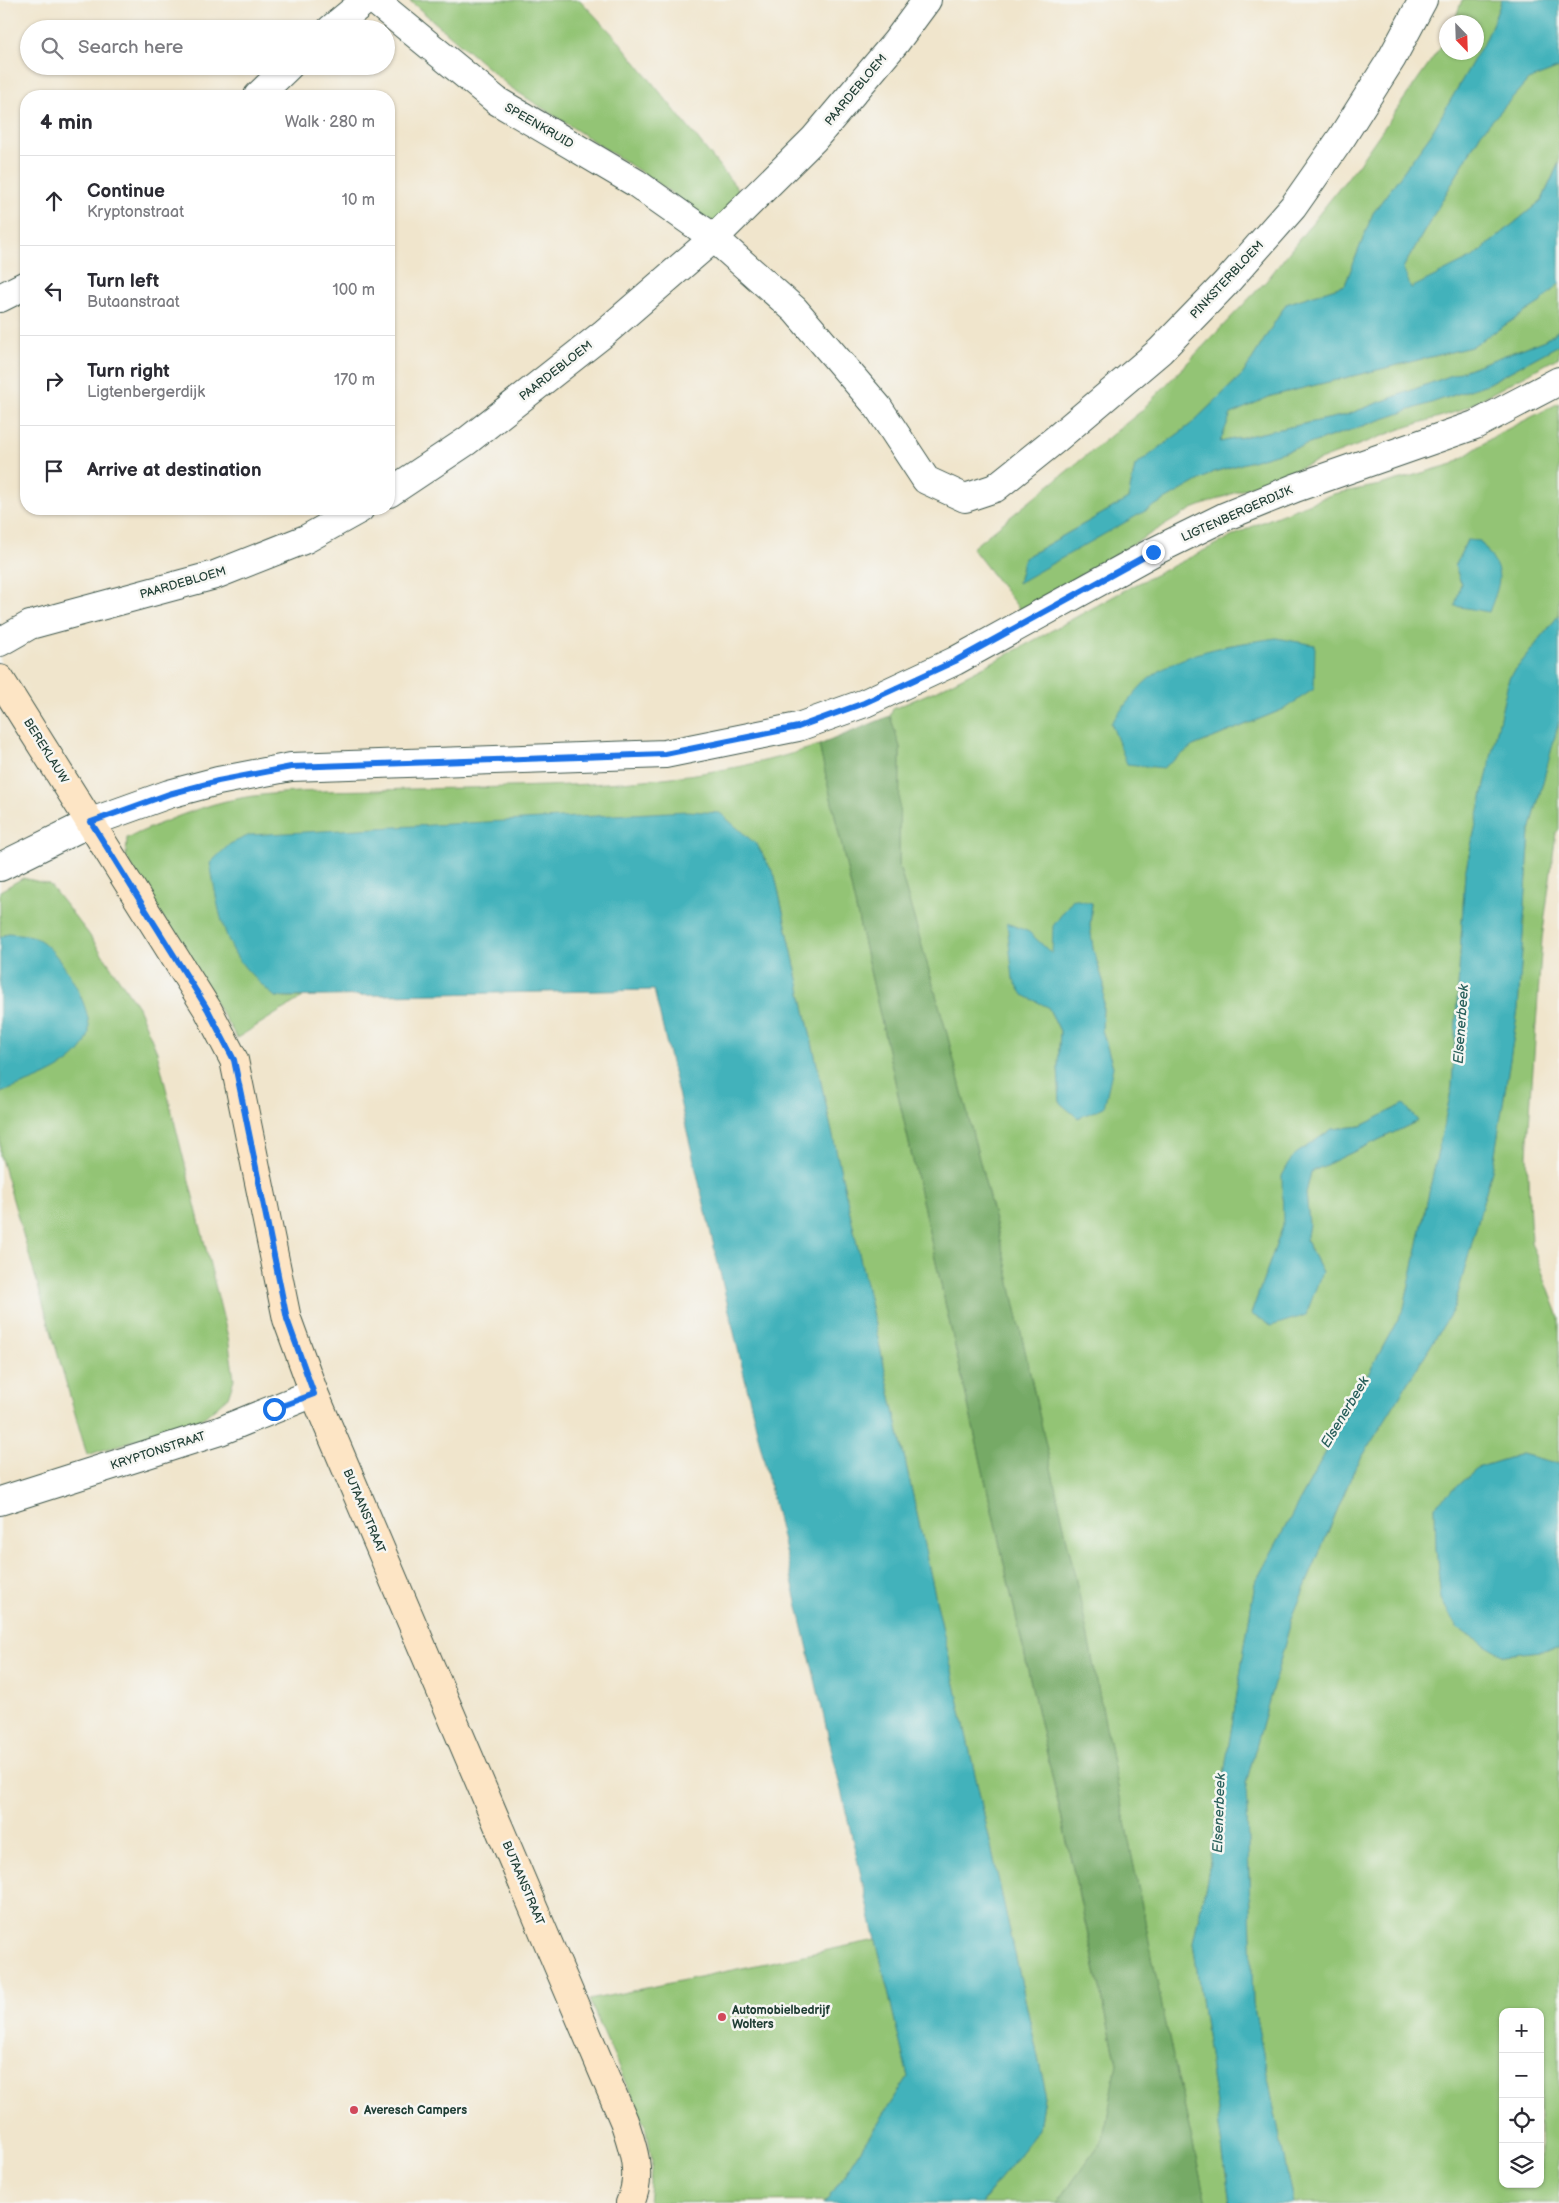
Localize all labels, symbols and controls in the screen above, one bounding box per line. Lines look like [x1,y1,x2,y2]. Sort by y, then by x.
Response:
north arrow [1439,15,1484,60]
search box [20,20,395,75]
icon: search [38,34,66,62]
text: Search here [78,36,183,59]
street label: PAARDEBLOEM [822,51,890,129]
street label: SPEENKRUID [502,100,576,152]
text: 4 min [40,110,93,135]
text: Walk · 280 m [285,113,375,132]
text: Continue [87,180,165,203]
icon: ahead [40,187,68,215]
text: 10 m [342,191,375,210]
text: Kryptonstraat [87,203,184,222]
street label: PINKSTERBLOEM [1187,238,1267,322]
text: Turn left [87,270,159,293]
icon: left [40,277,68,305]
text: 100 m [332,281,375,300]
text: Butaanstraat [87,293,180,312]
street label: PAARDEBLOEM [516,338,596,404]
text: Turn right [87,360,170,383]
icon: right [40,367,68,395]
text: 170 m [334,371,375,390]
text: Ligtenbergerdijk [87,383,205,402]
icon: arrive [40,457,68,485]
text: Arrive at destination [87,459,262,482]
street label: LIGTENBERGERDIJK [1179,483,1295,545]
route end [1142,541,1165,564]
street label: PAARDEBLOEM [138,564,228,602]
street label: BEREKLAUW [20,716,72,786]
water label: Elsenerbeek [1450,983,1472,1064]
water label: Elsenerbeek [1317,1373,1373,1451]
route start [263,1398,286,1421]
street label: KRYPTONSTRAAT [109,1428,208,1473]
street label: BUTAANSTRAAT [339,1467,389,1556]
water label: Elsenerbeek [1209,1772,1229,1853]
street label: BUTAANSTRAAT [498,1839,548,1928]
place label: Automobielbedrijf Wolters [731,2003,830,2032]
map controls [1499,2008,1544,2188]
button: + [1499,2008,1544,2053]
marker: Automobielbedrijf Wolters [716,2011,728,2023]
button: − [1499,2053,1544,2098]
button: locate [1499,2098,1544,2143]
place label: Averesch Campers [363,2103,467,2118]
marker: Averesch Campers [348,2104,360,2116]
button: layers [1499,2143,1544,2188]

